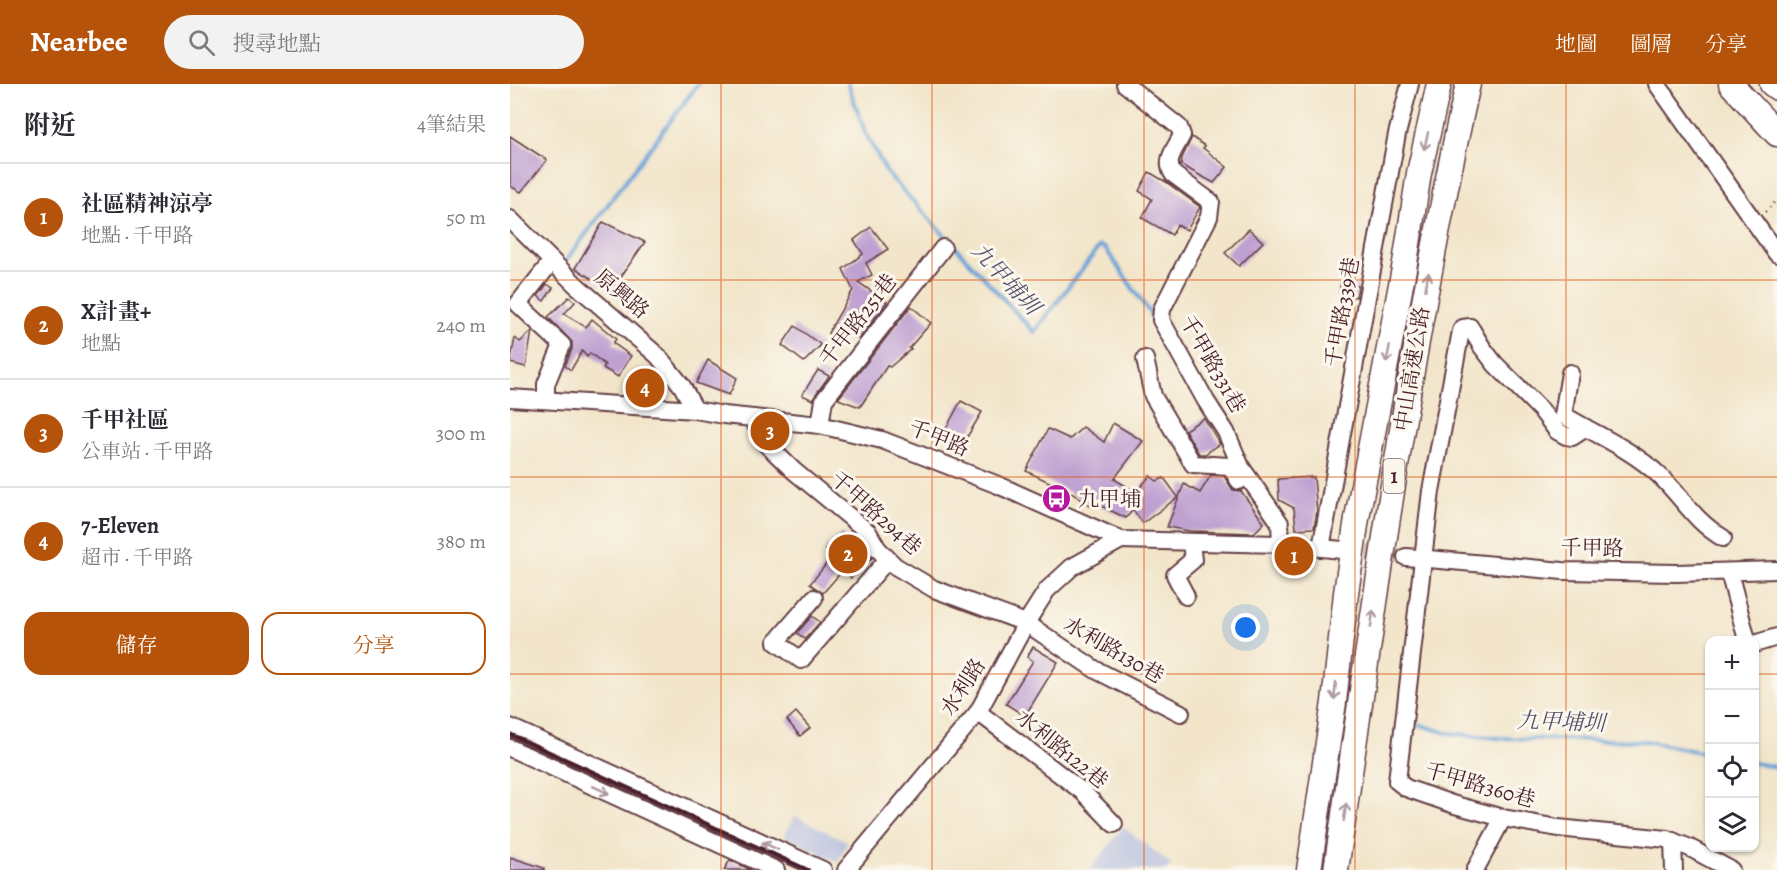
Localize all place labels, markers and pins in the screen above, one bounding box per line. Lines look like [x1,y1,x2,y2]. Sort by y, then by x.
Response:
pin: 4 [626,366,664,410]
pin: 3 [750,408,790,454]
bus stop icon: 九甲埔 [1041,483,1073,515]
place label: 九甲埔 [1078,485,1141,513]
pin: 2 [828,532,868,576]
pin: 1 [1274,534,1314,578]

